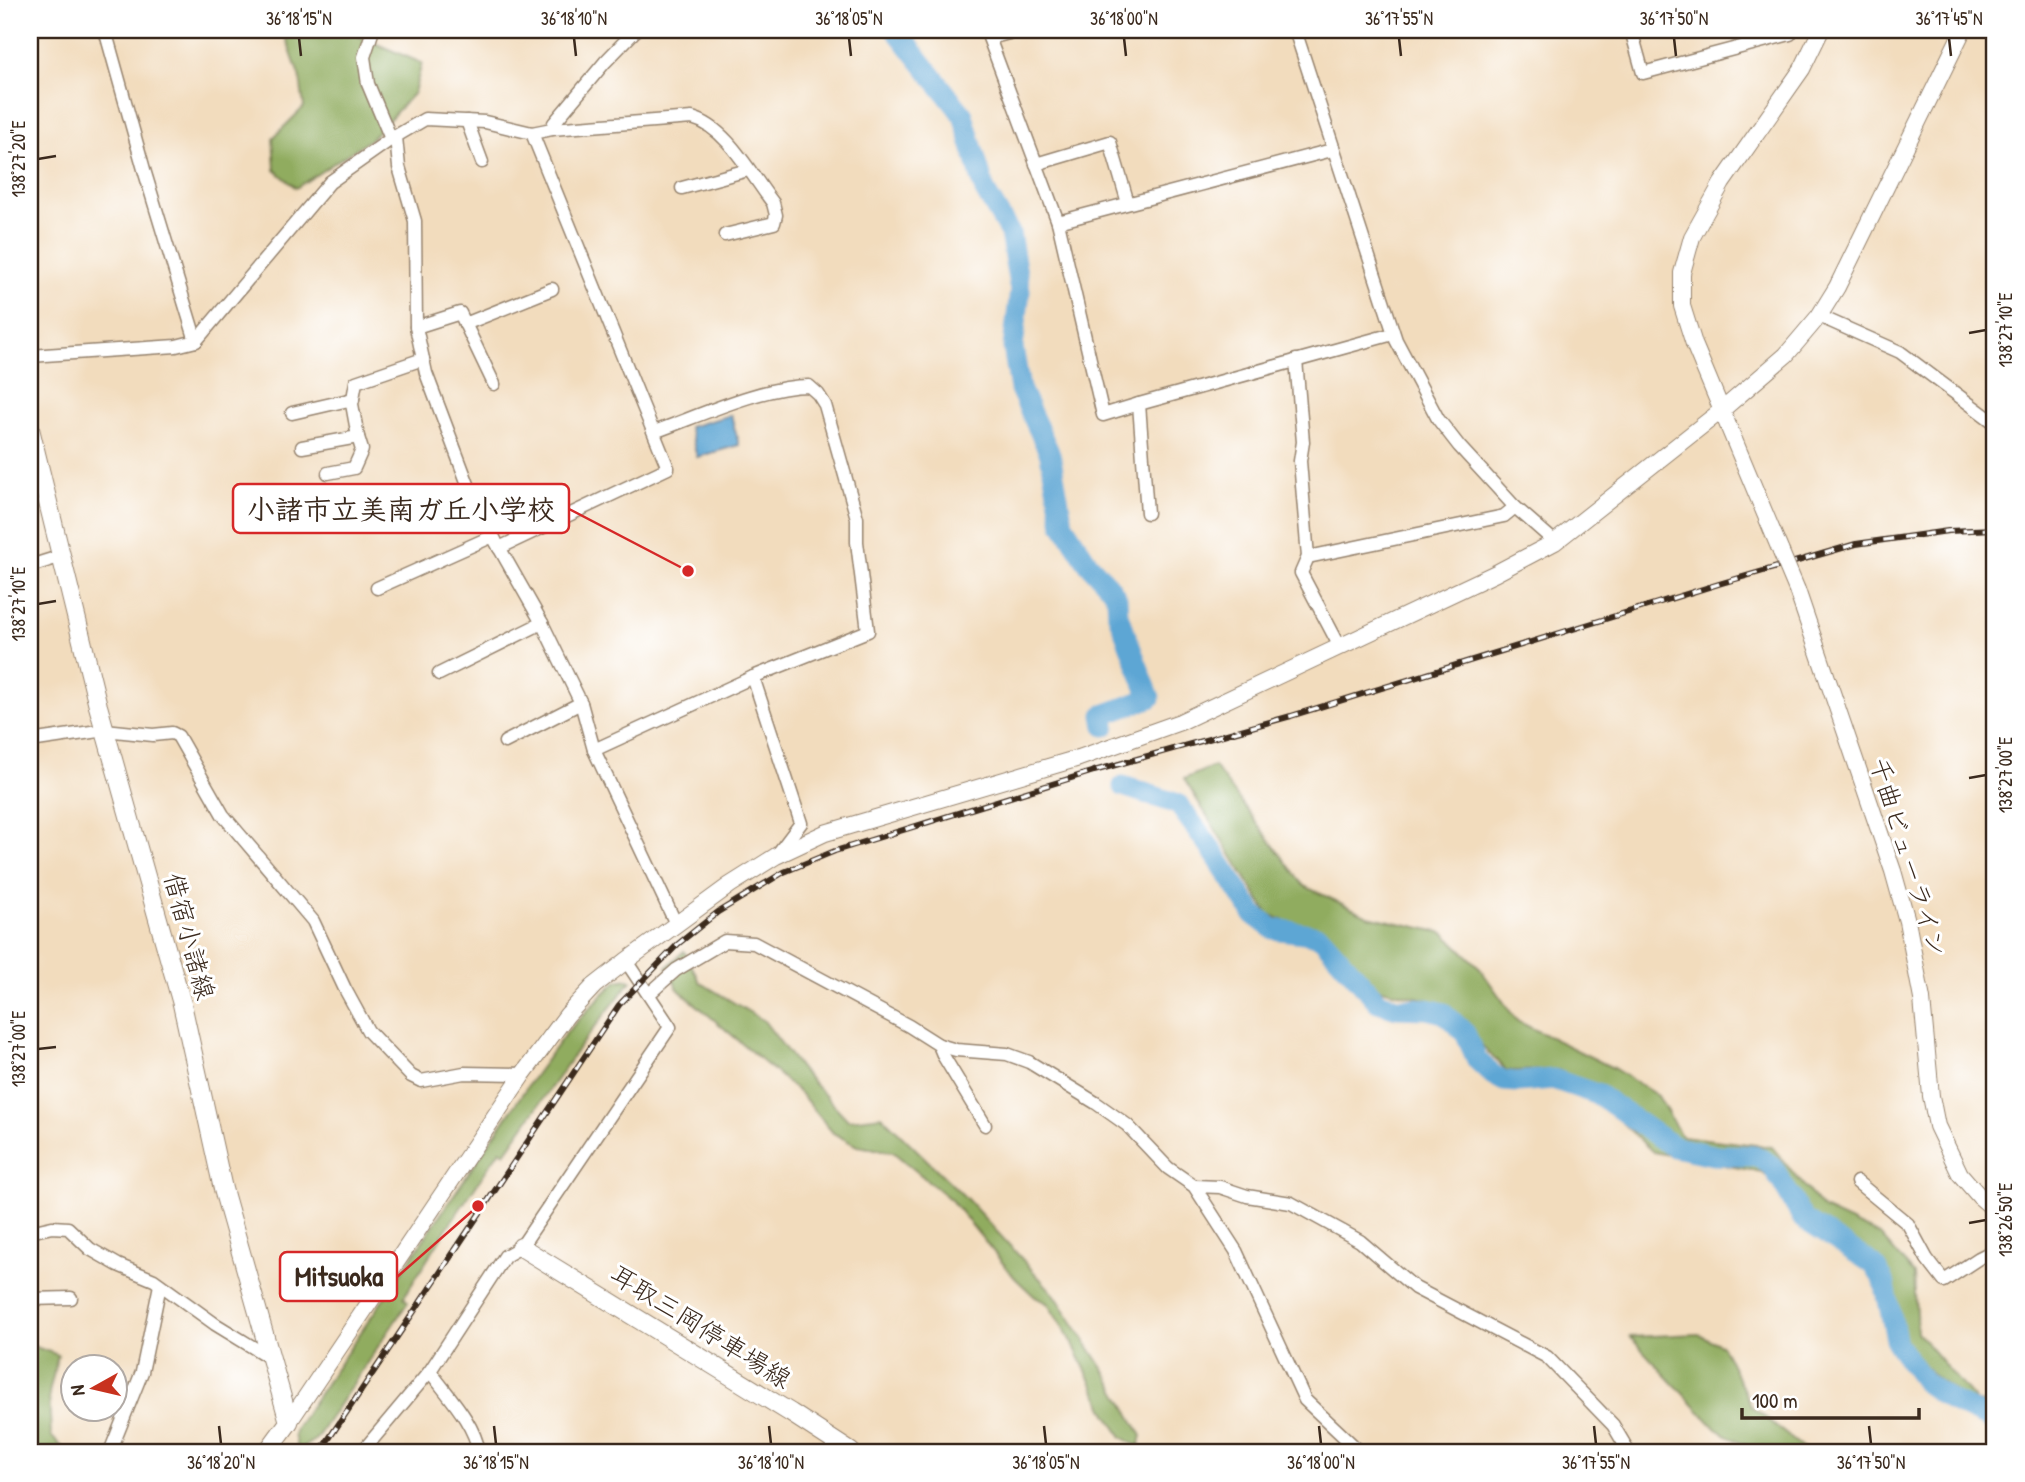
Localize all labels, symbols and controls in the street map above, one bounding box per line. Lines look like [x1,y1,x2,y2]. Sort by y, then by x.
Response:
text: 36°18'15"N [266,6,332,31]
text: 36°18'10"N [541,6,607,31]
text: 36°18'05"N [815,6,883,31]
text: 36°18'00"N [1090,6,1158,31]
text: 36°17'55"N [1365,6,1433,31]
text: 36°17'50"N [1640,6,1708,31]
text: 36°17'45"N [1915,6,1983,31]
text: 138°27'20"E [6,121,31,197]
text: 138°27'10"E [1993,293,2018,367]
callout: 小諸市立美南ガ丘小学校 [233,484,569,533]
text: 小諸市立美南ガ丘小学校 [247,490,555,528]
text: 138°27'10"E [6,567,31,641]
text: 138°27'00"E [1993,737,2018,813]
street label: 千曲ビューライン [1862,753,1956,961]
street label: 借宿小諸線 [156,869,224,1003]
text: 138°27'00"E [6,1011,31,1087]
text: 138°26'50"E [1993,1183,2018,1257]
callout: Mitsuoka [280,1252,397,1301]
street label: 耳取三岡停車場線 [604,1256,798,1396]
text: Mitsuoka [295,1257,383,1295]
north arrow [60,1352,130,1422]
scale bar [1742,1377,1918,1421]
text: N [64,1384,91,1397]
text: 100 m [1752,1386,1798,1415]
text: 36°18'20"N [187,1450,255,1475]
text: 36°18'15"N [463,1450,529,1475]
text: 36°18'10"N [738,1450,804,1475]
text: 36°18'05"N [1012,1450,1080,1475]
text: 36°18'00"N [1287,1450,1355,1475]
text: 36°17'55"N [1562,1450,1630,1475]
text: 36°17'50"N [1837,1450,1905,1475]

